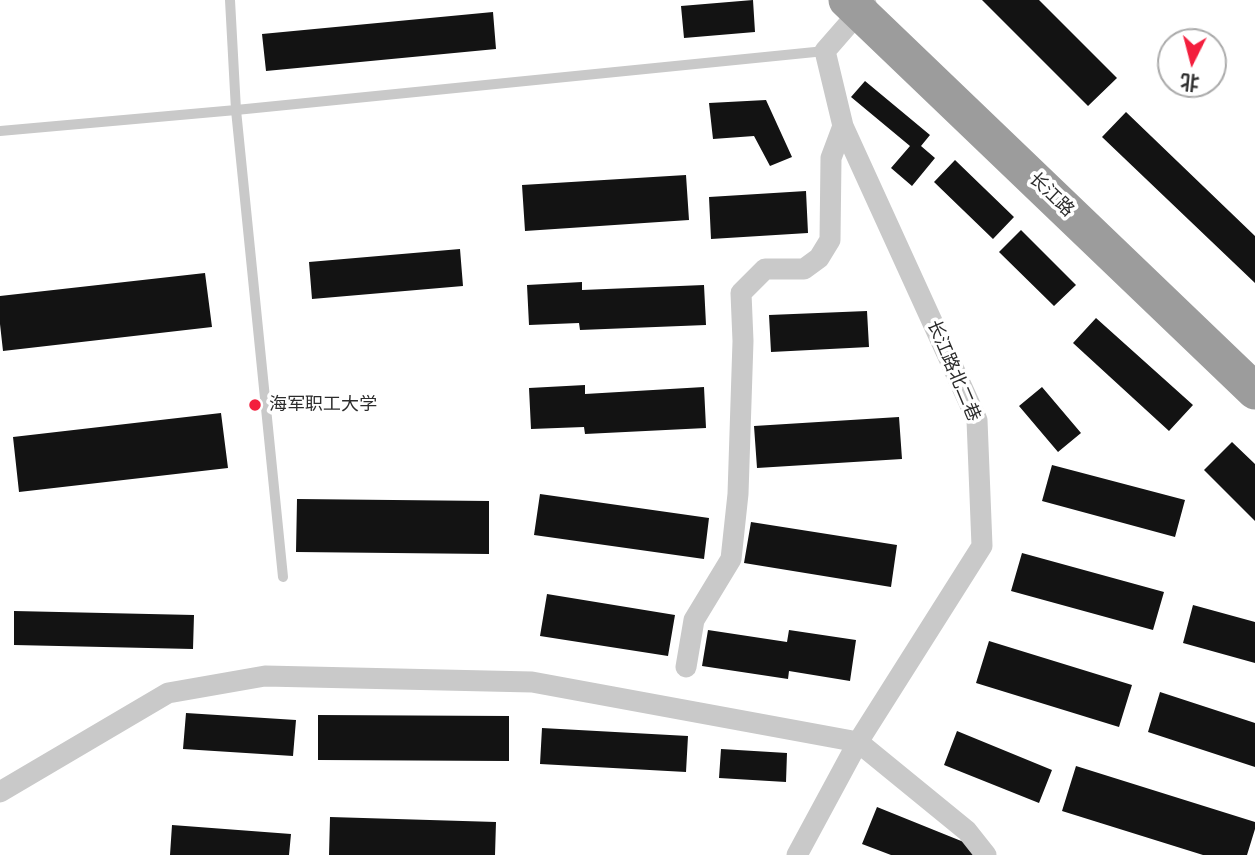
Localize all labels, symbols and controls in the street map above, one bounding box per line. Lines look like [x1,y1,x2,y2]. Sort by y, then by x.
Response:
north arrow [1157,28,1227,98]
text: 北 [1179,69,1201,95]
street label: 长江路 [1024,168,1078,222]
street label: 长江路北二巷 [922,317,984,425]
place label: 海军职工大学 [269,394,377,416]
marker: 海军职工大学 [247,397,263,413]

